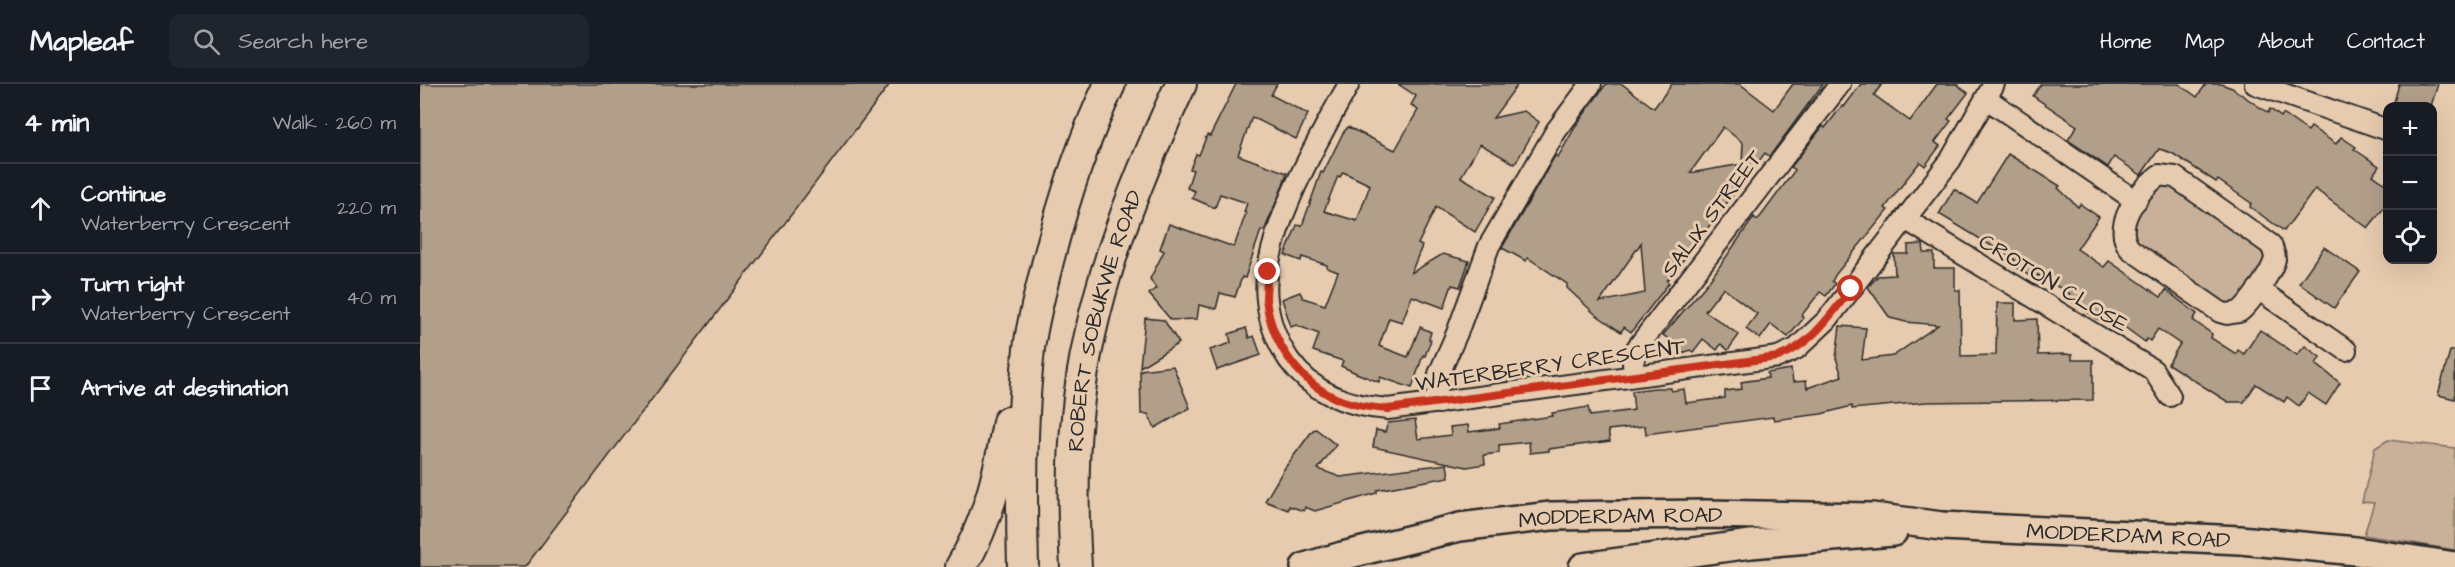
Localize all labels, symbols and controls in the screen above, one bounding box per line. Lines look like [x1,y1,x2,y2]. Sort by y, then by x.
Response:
search box [169,14,589,68]
text: Mapleaf [30,22,133,61]
icon: search [190,25,223,58]
text: Search here [238,26,368,57]
text: Home [2100,27,2152,56]
text: Map [2185,27,2225,56]
text: About [2258,27,2314,56]
text: Contact [2347,27,2425,56]
map controls [2383,102,2437,264]
button: + [2383,102,2437,156]
text: 4 min [24,105,89,141]
text: Walk · 260 m [273,109,396,137]
street label: SALIX STREET [1654,144,1771,284]
button: − [2383,156,2437,210]
text: Continue [81,179,166,210]
street label: ROBERT SOBUKWE ROAD [1060,186,1151,453]
icon: ahead [24,192,57,225]
text: 220 m [337,194,396,222]
text: Waterberry Crescent [81,210,291,238]
button: locate [2383,210,2437,264]
street label: CROTON CLOSE [1972,226,2134,340]
route end [1254,258,1280,284]
text: Turn right [81,269,184,300]
route start [1837,275,1863,301]
icon: right [24,282,57,315]
text: 40 m [346,284,396,312]
text: Waterberry Crescent [81,300,291,328]
street label: WATERBERRY CRESCENT [1413,331,1687,400]
icon: arrive [24,372,57,405]
text: Arrive at destination [81,373,288,404]
street label: MODDERDAM ROAD [1517,500,1723,537]
street label: MODDERDAM ROAD [2026,516,2231,557]

